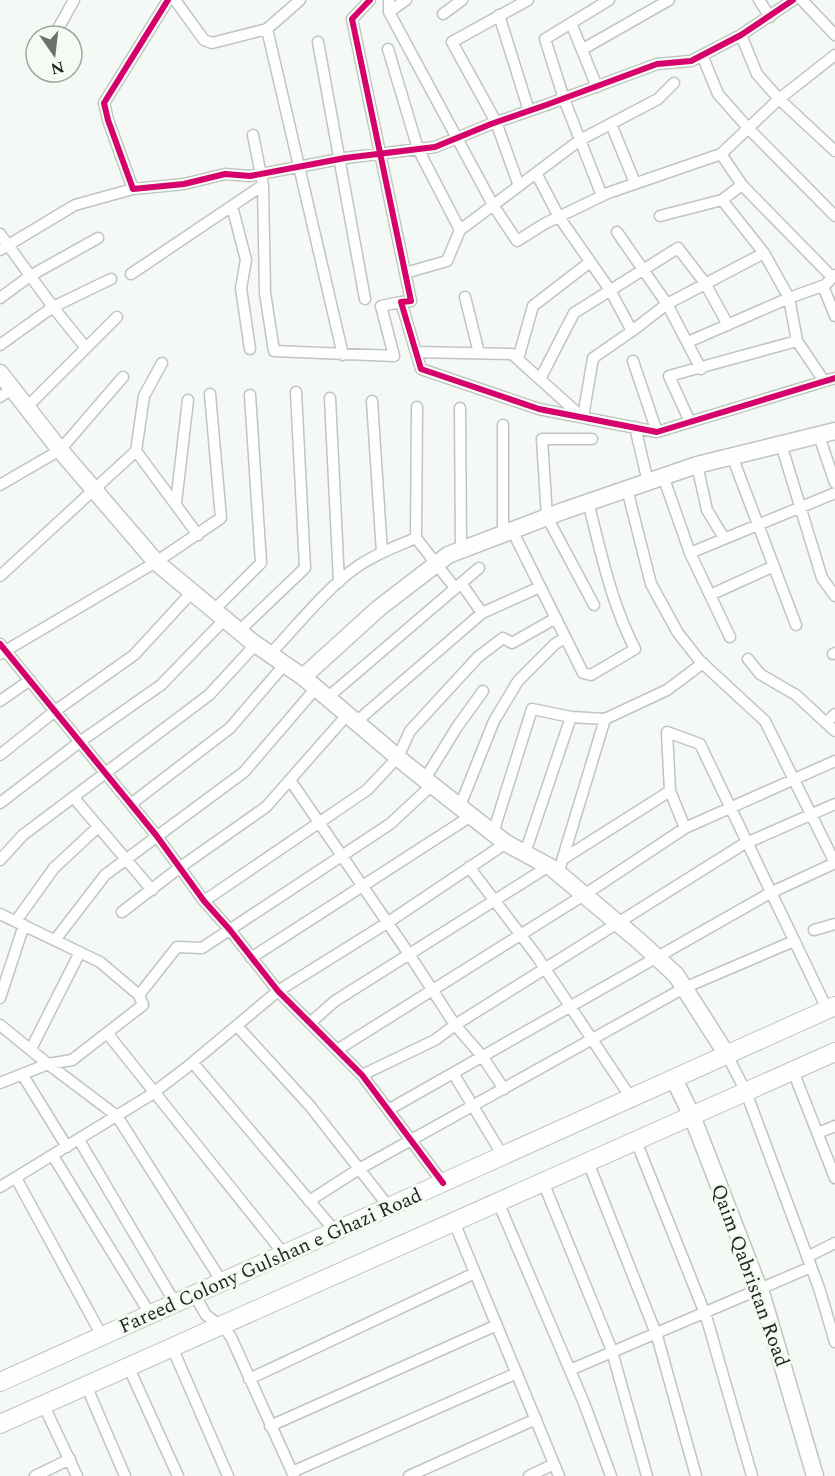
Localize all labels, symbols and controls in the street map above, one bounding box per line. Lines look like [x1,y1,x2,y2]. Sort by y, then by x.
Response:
north arrow [24,24,84,84]
text: N [48,54,67,81]
street label: Fareed Colony Gulshan e Ghazi Road [114,1180,427,1342]
street label: Qaim Qabristan Road [703,1180,797,1371]

